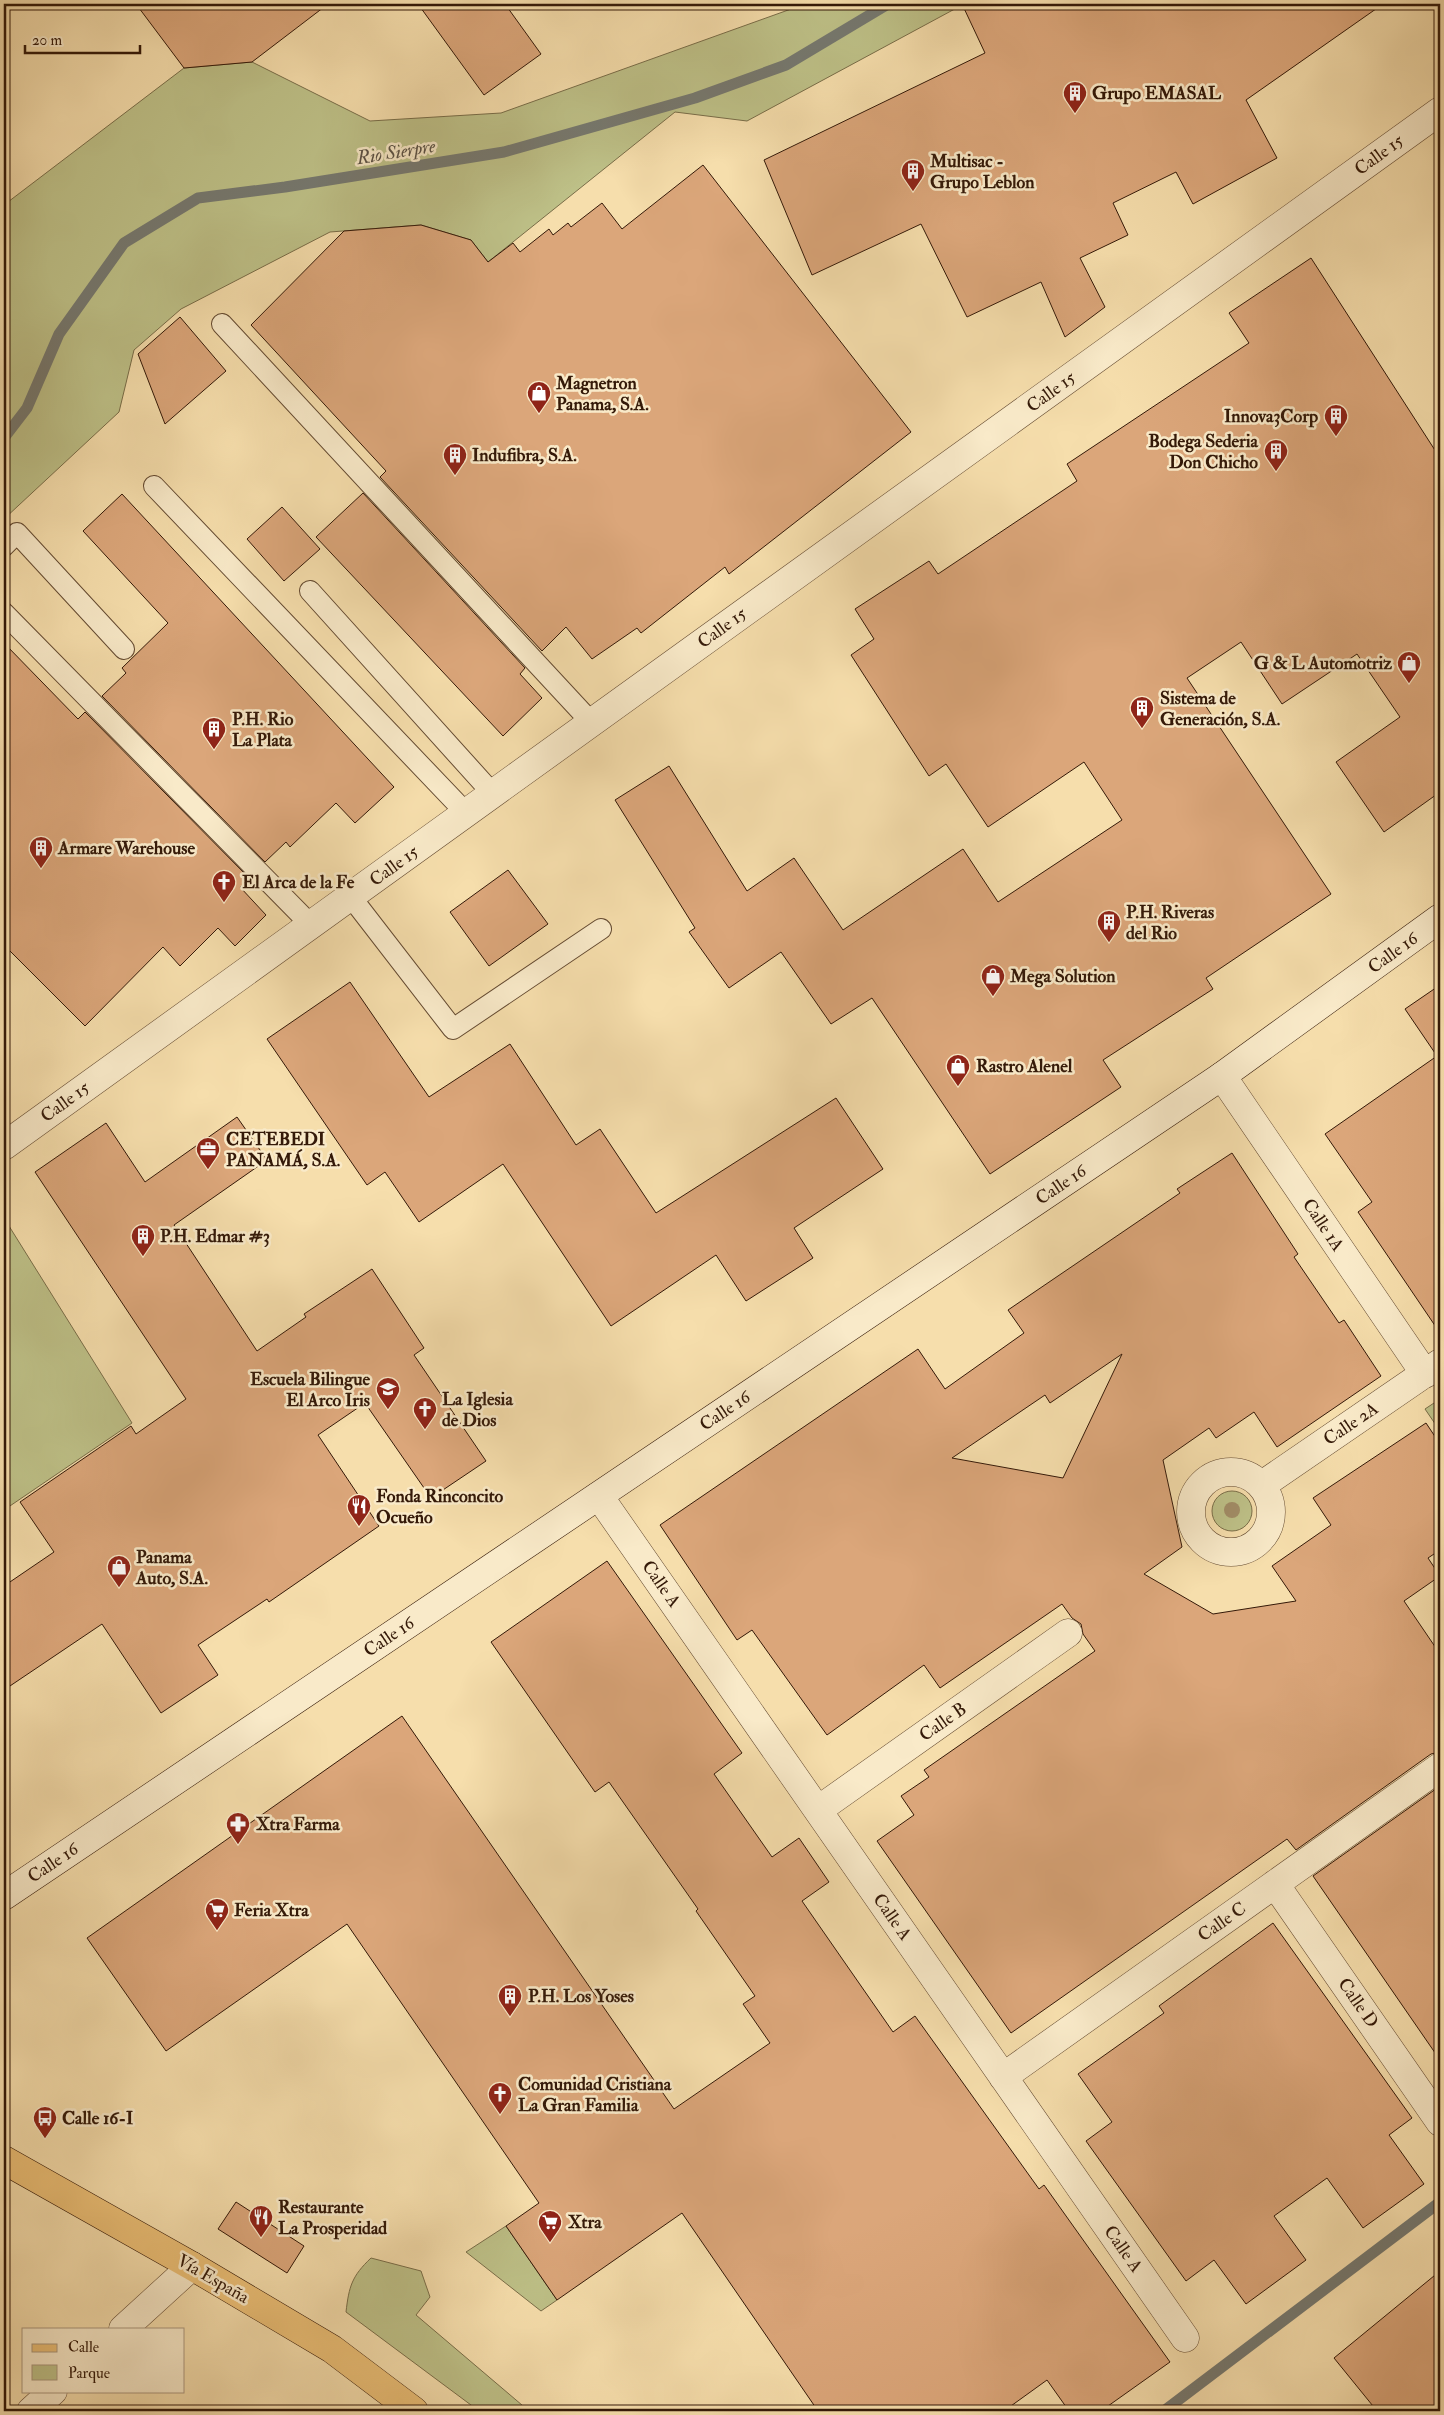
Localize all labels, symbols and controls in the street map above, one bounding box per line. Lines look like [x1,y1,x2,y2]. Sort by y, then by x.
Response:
scale bar [25,22,140,54]
text: 20 m [32,31,62,50]
building icon: Grupo EMASAL [1062,80,1088,114]
place label: Grupo EMASAL [1092,82,1222,105]
street label: Calle 15 [1350,129,1408,181]
water label: Rio Sierpre [354,134,438,170]
place label: Multisac - Grupo Leblon [929,150,1035,194]
building icon: Multisac - Grupo Leblon [900,158,926,192]
street label: Calle 15 [1022,366,1080,418]
place label: Magnetron Panama, S.A. [555,372,649,416]
shop icon: Magnetron Panama, S.A. [526,380,552,414]
building icon: Innova3Corp [1323,403,1349,437]
place label: Innova3Corp [1224,405,1318,428]
place label: Bodega Sederia Don Chicho [1148,430,1259,474]
building icon: Bodega Sederia Don Chicho [1263,438,1289,472]
building icon: Indufibra, S.A. [442,442,468,476]
place label: Indufibra, S.A. [472,444,577,467]
street label: Calle 15 [693,602,751,654]
shop icon: G & L Automotriz [1396,650,1422,684]
place label: G & L Automotriz [1254,652,1392,675]
place label: Sistema de Generación, S.A. [1160,687,1281,731]
building icon: Sistema de Generación, S.A. [1129,695,1155,729]
place label: P.H. Rio La Plata [232,708,294,752]
building icon: P.H. Rio La Plata [201,716,227,750]
building icon: Armare Warehouse [28,835,54,869]
place label: Armare Warehouse [57,837,195,860]
street label: Calle 15 [365,840,423,892]
church icon: El Arca de la Fe [211,869,237,903]
place label: El Arca de la Fe [242,871,355,894]
place label: P.H. Riveras del Rio [1126,901,1214,945]
building icon: P.H. Riveras del Rio [1096,909,1122,943]
street label: Calle 16 [1363,927,1423,979]
shop icon: Mega Solution [980,963,1006,997]
place label: Mega Solution [1009,965,1116,988]
shop icon: Rastro Alenel [945,1053,971,1087]
place label: Rastro Alenel [976,1055,1073,1078]
street label: Calle 15 [36,1076,94,1128]
place label: CETEBEDI PANAMÁ, S.A. [226,1128,341,1172]
office icon: CETEBEDI PANAMÁ, S.A. [195,1136,221,1170]
street label: Calle 16 [1031,1159,1092,1210]
street label: Calle 1A [1297,1194,1349,1256]
building icon: P.H. Edmar #3 [130,1223,156,1257]
place label: P.H. Edmar #3 [160,1225,270,1248]
place label: Escuela Bilingue El Arco Iris [250,1368,370,1412]
school or university icon: Escuela Bilingue El Arco Iris [375,1376,401,1410]
street label: Calle 16 [695,1385,756,1436]
place label: La Iglesia de Dios [442,1388,513,1432]
church icon: La Iglesia de Dios [412,1396,438,1430]
street label: Calle 2A [1319,1397,1383,1451]
place label: Fonda Rinconcito Ocueño [376,1485,504,1529]
restaurant icon: Fonda Rinconcito Ocueño [346,1493,372,1527]
place label: Panama Auto, S.A. [135,1546,208,1590]
shop icon: Panama Auto, S.A. [106,1554,132,1588]
street label: Calle A [637,1556,686,1613]
street label: Calle 16 [359,1611,420,1662]
street label: Calle B [915,1697,971,1747]
pharmacy icon: Xtra Farma [225,1811,251,1845]
place label: Xtra Farma [256,1813,340,1836]
street label: Calle 16 [23,1837,84,1888]
street label: Calle A [868,1889,917,1946]
supermarket icon: Feria Xtra [204,1897,230,1931]
street label: Calle C [1193,1897,1251,1947]
place label: Feria Xtra [234,1899,309,1922]
street label: Calle D [1333,1974,1383,2032]
building icon: P.H. Los Yoses [497,1983,523,2017]
place label: P.H. Los Yoses [528,1985,634,2008]
place label: Comunidad Cristiana La Gran Familia [518,2073,672,2117]
church icon: Comunidad Cristiana La Gran Familia [487,2081,513,2115]
bus stop icon: Calle 16-I [32,2105,58,2139]
place label: Calle 16-I [62,2107,133,2130]
place label: Restaurante La Prosperidad [278,2196,387,2240]
restaurant icon: Restaurante La Prosperidad [248,2204,274,2238]
supermarket icon: Xtra [537,2209,563,2243]
place label: Xtra [568,2211,602,2234]
street label: Calle A [1099,2221,1148,2278]
street label: Vía España [173,2249,254,2309]
legend [22,2328,185,2392]
text: Calle [68,2338,99,2357]
text: Parque [68,2364,110,2383]

